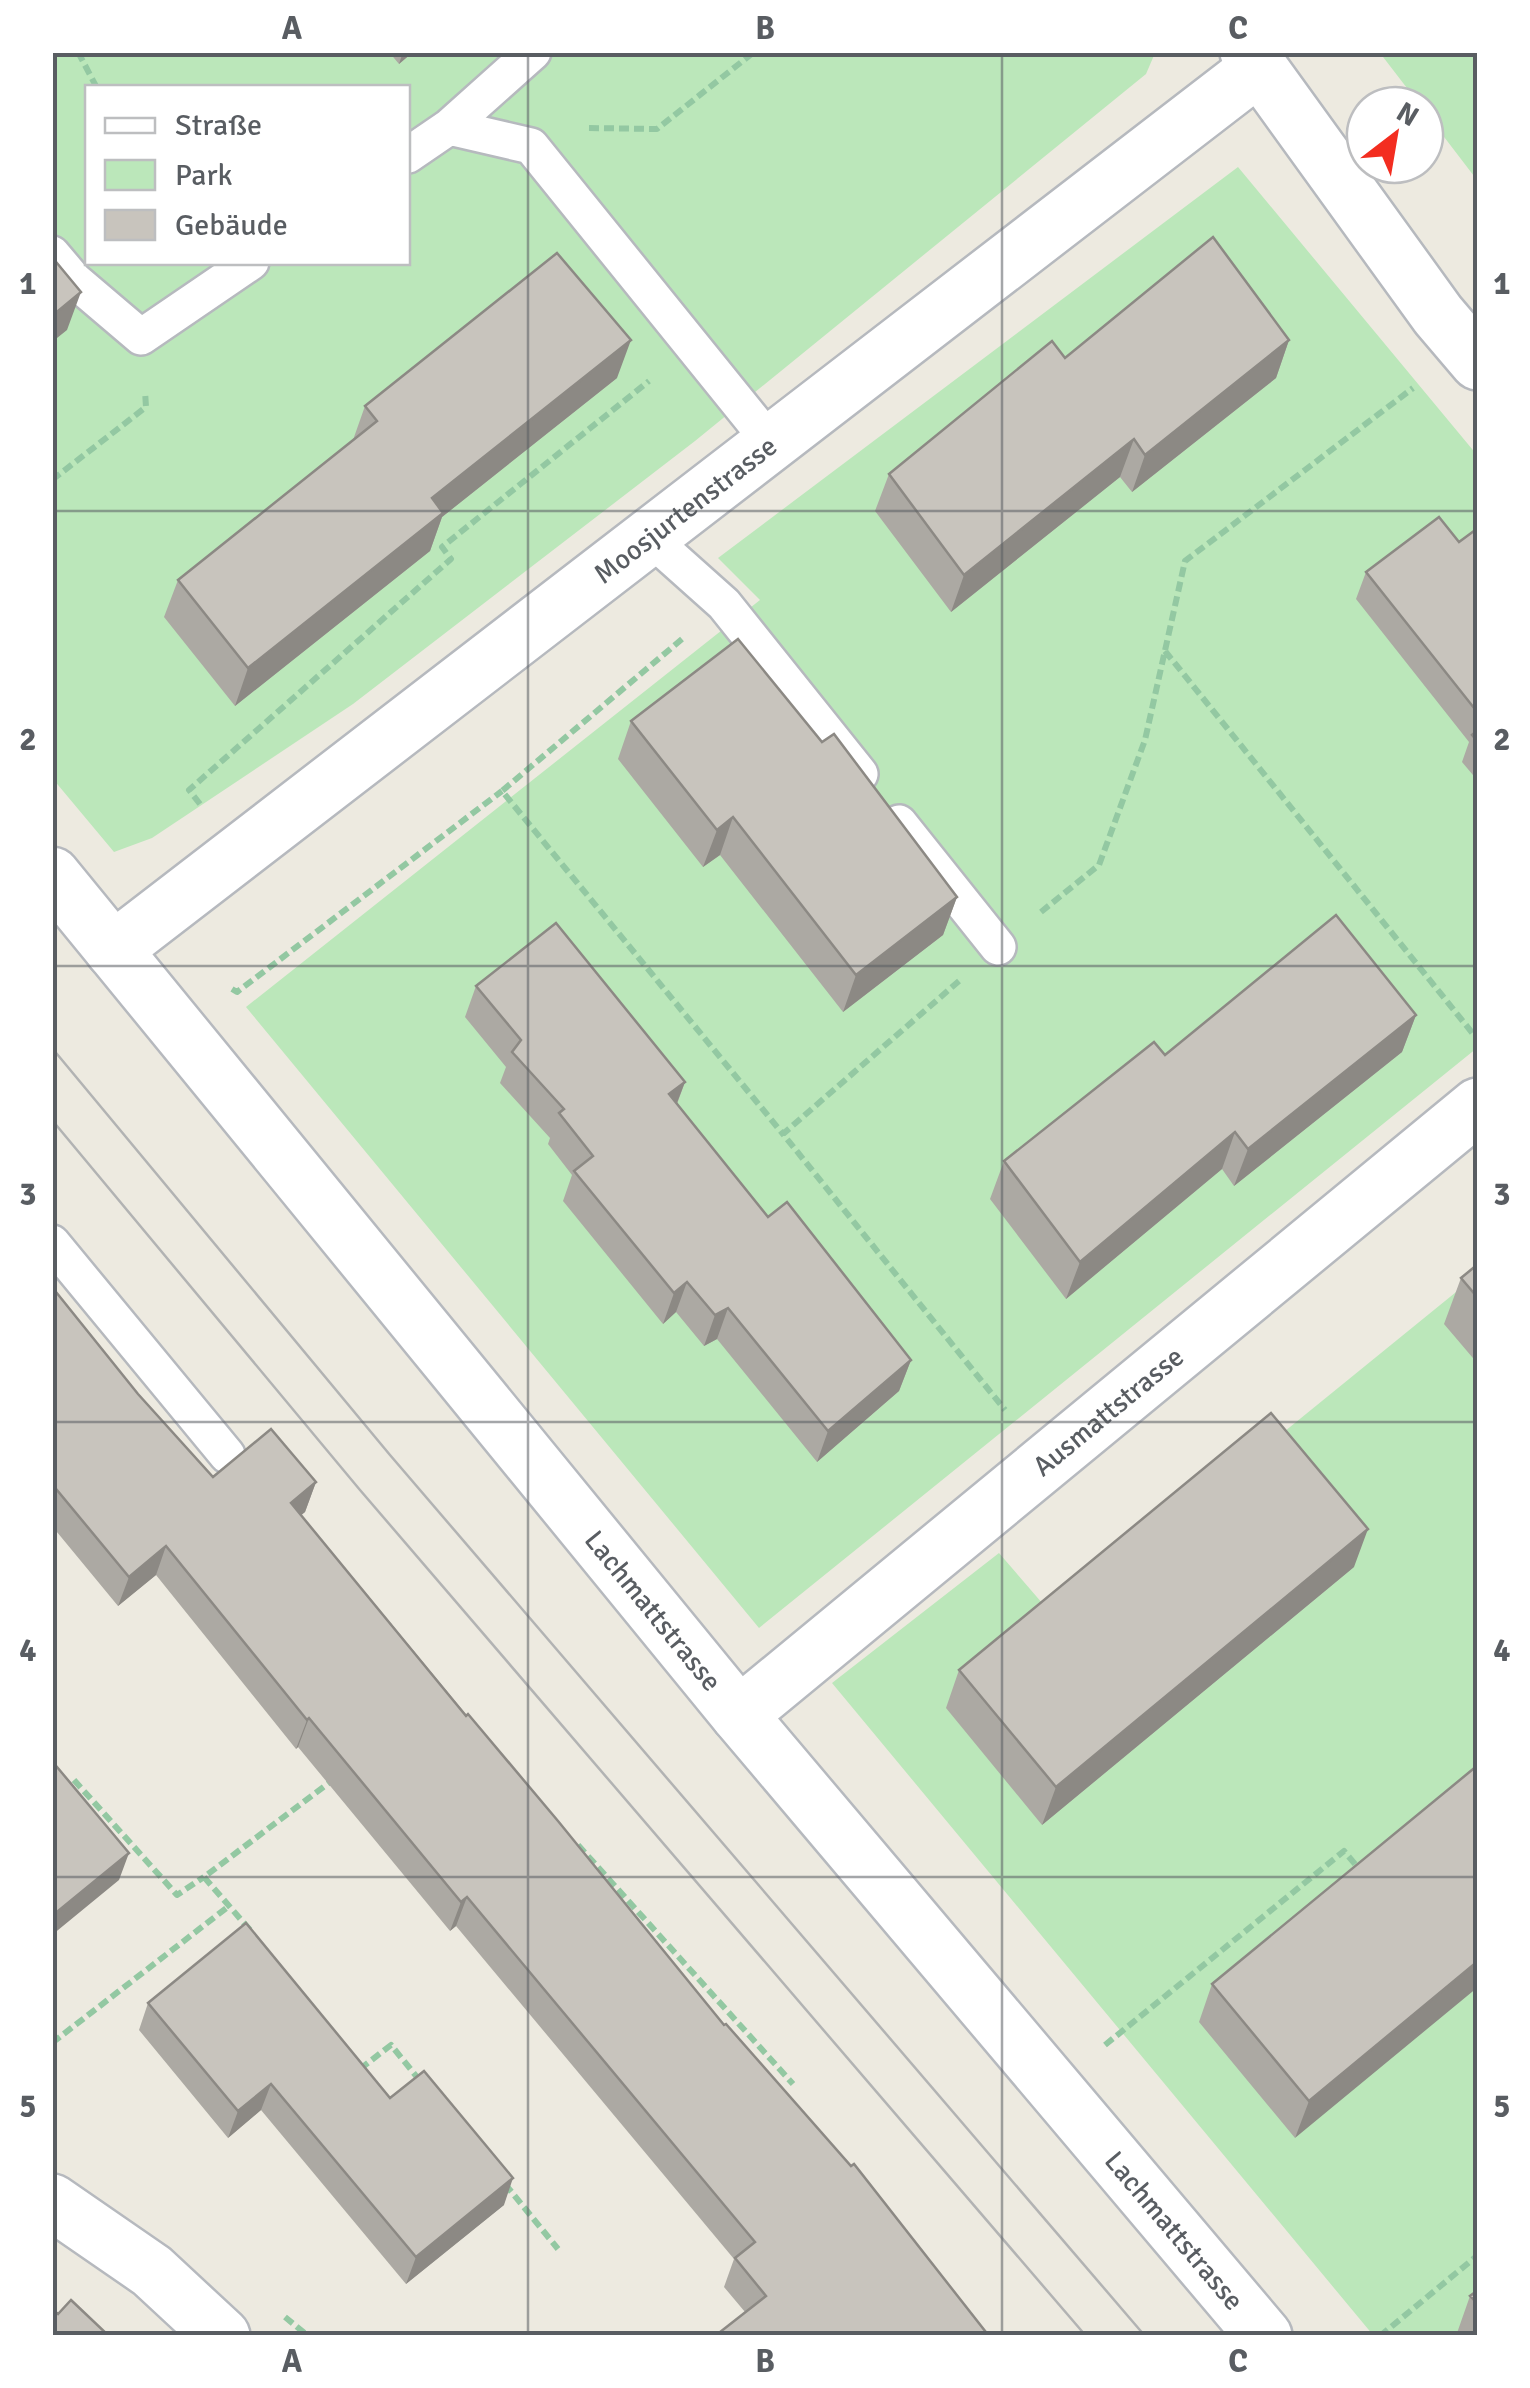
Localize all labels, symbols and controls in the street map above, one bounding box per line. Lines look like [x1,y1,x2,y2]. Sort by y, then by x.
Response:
text: A [282,9,303,48]
text: B [755,9,775,48]
text: C [1228,9,1248,48]
legend [85,85,410,265]
north arrow [1345,85,1445,185]
text: N [1390,95,1424,134]
text: Straße [175,107,262,144]
text: Park [175,157,233,194]
text: Gebäude [175,207,288,244]
text: 1 [19,264,37,303]
text: 1 [1493,264,1511,303]
street label: Moosjurtenstrasse [587,429,784,591]
text: 2 [19,720,37,759]
text: 2 [1493,720,1511,759]
text: 3 [19,1175,37,1214]
text: 3 [1493,1175,1511,1214]
street label: Ausmattstrasse [1026,1340,1191,1484]
street label: Lachmattstrasse [577,1524,728,1698]
text: 4 [19,1631,37,1670]
text: 4 [1493,1631,1511,1670]
text: 5 [19,2087,37,2126]
text: 5 [1493,2087,1511,2126]
street label: Lachmattstrasse [1097,2145,1251,2317]
text: A [282,2342,303,2381]
text: B [755,2342,775,2381]
text: C [1228,2342,1248,2381]

